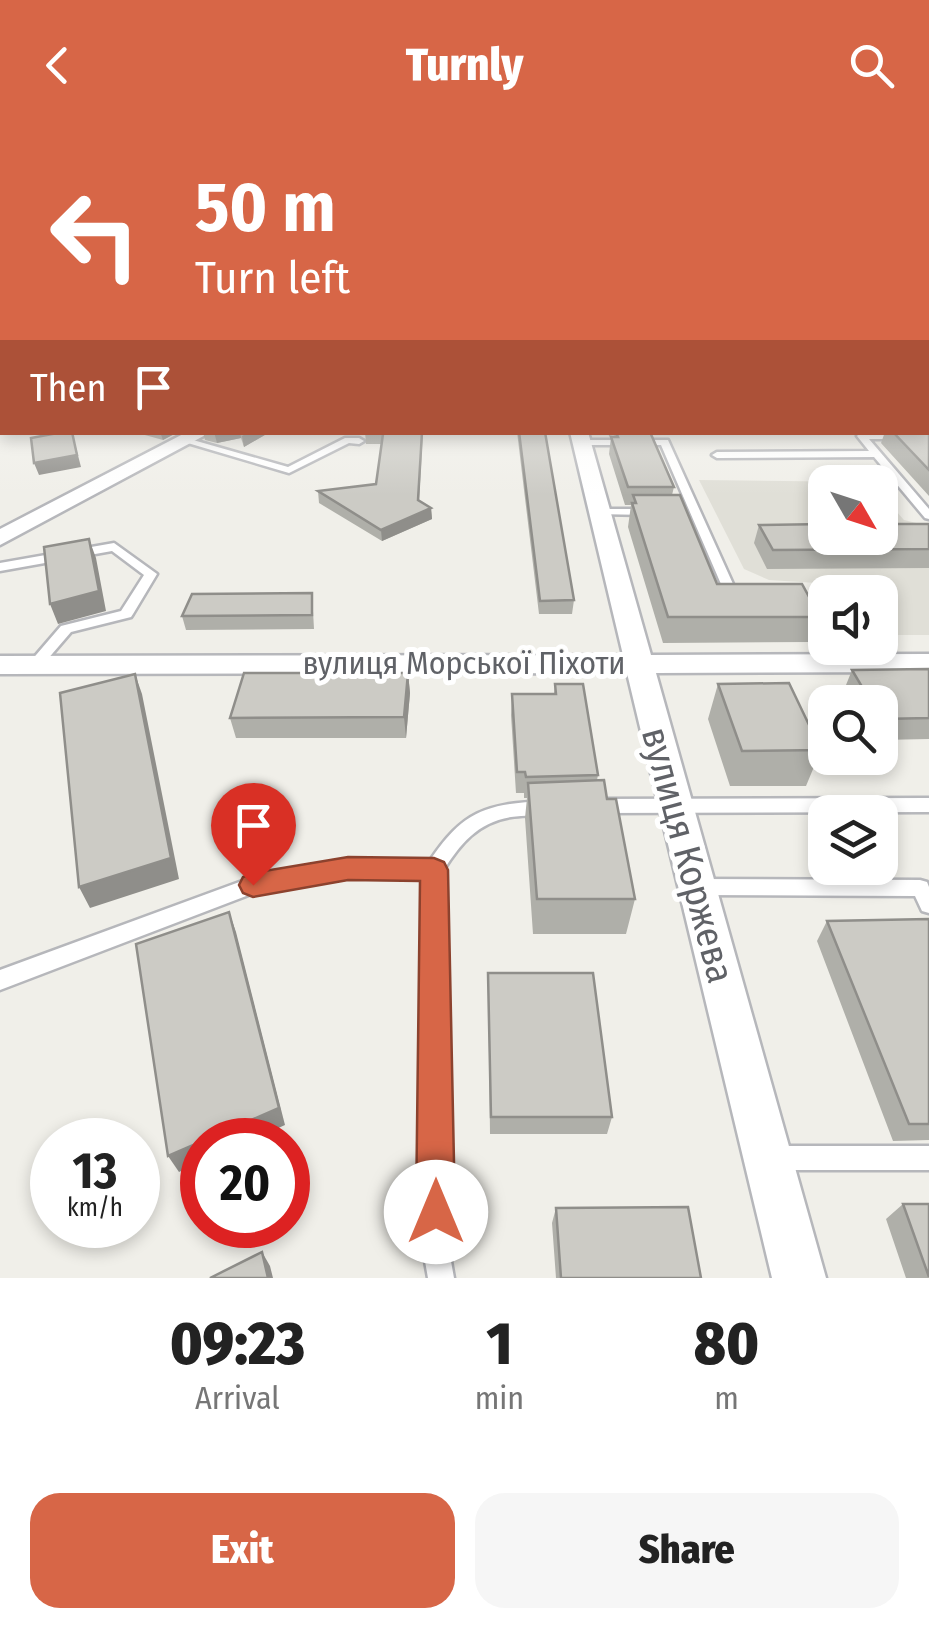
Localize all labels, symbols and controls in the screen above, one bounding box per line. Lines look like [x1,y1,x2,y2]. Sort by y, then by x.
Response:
icon: back [30,38,85,93]
text: Turnly [406,38,523,92]
icon: search [844,38,899,93]
text: 50 m [195,166,336,250]
icon: left [30,170,160,300]
text: Turn left [195,251,350,305]
icon: arrive [126,360,181,415]
text: Then [30,365,106,411]
north arrow [808,465,898,555]
map controls [808,465,898,885]
button: sound [808,575,898,665]
street label: вулиця Морської Піхоти [302,644,626,682]
button: search [808,685,898,775]
street label: вулиця Коржева [632,722,744,988]
pin [211,783,296,886]
button: layers [808,795,898,885]
icon: arrive [226,798,281,853]
speed limit sign: 20 [180,1118,310,1248]
text: 13 [73,1141,117,1201]
position arrow [384,1160,488,1264]
text: km/h [67,1193,123,1223]
text: 09:23 [170,1308,305,1380]
text: 1 [486,1308,512,1380]
text: 80 [694,1308,759,1380]
text: Arrival [195,1379,280,1417]
text: min [475,1379,524,1417]
text: m [714,1379,739,1417]
button: Exit [30,1493,455,1608]
button: Share [475,1493,899,1608]

